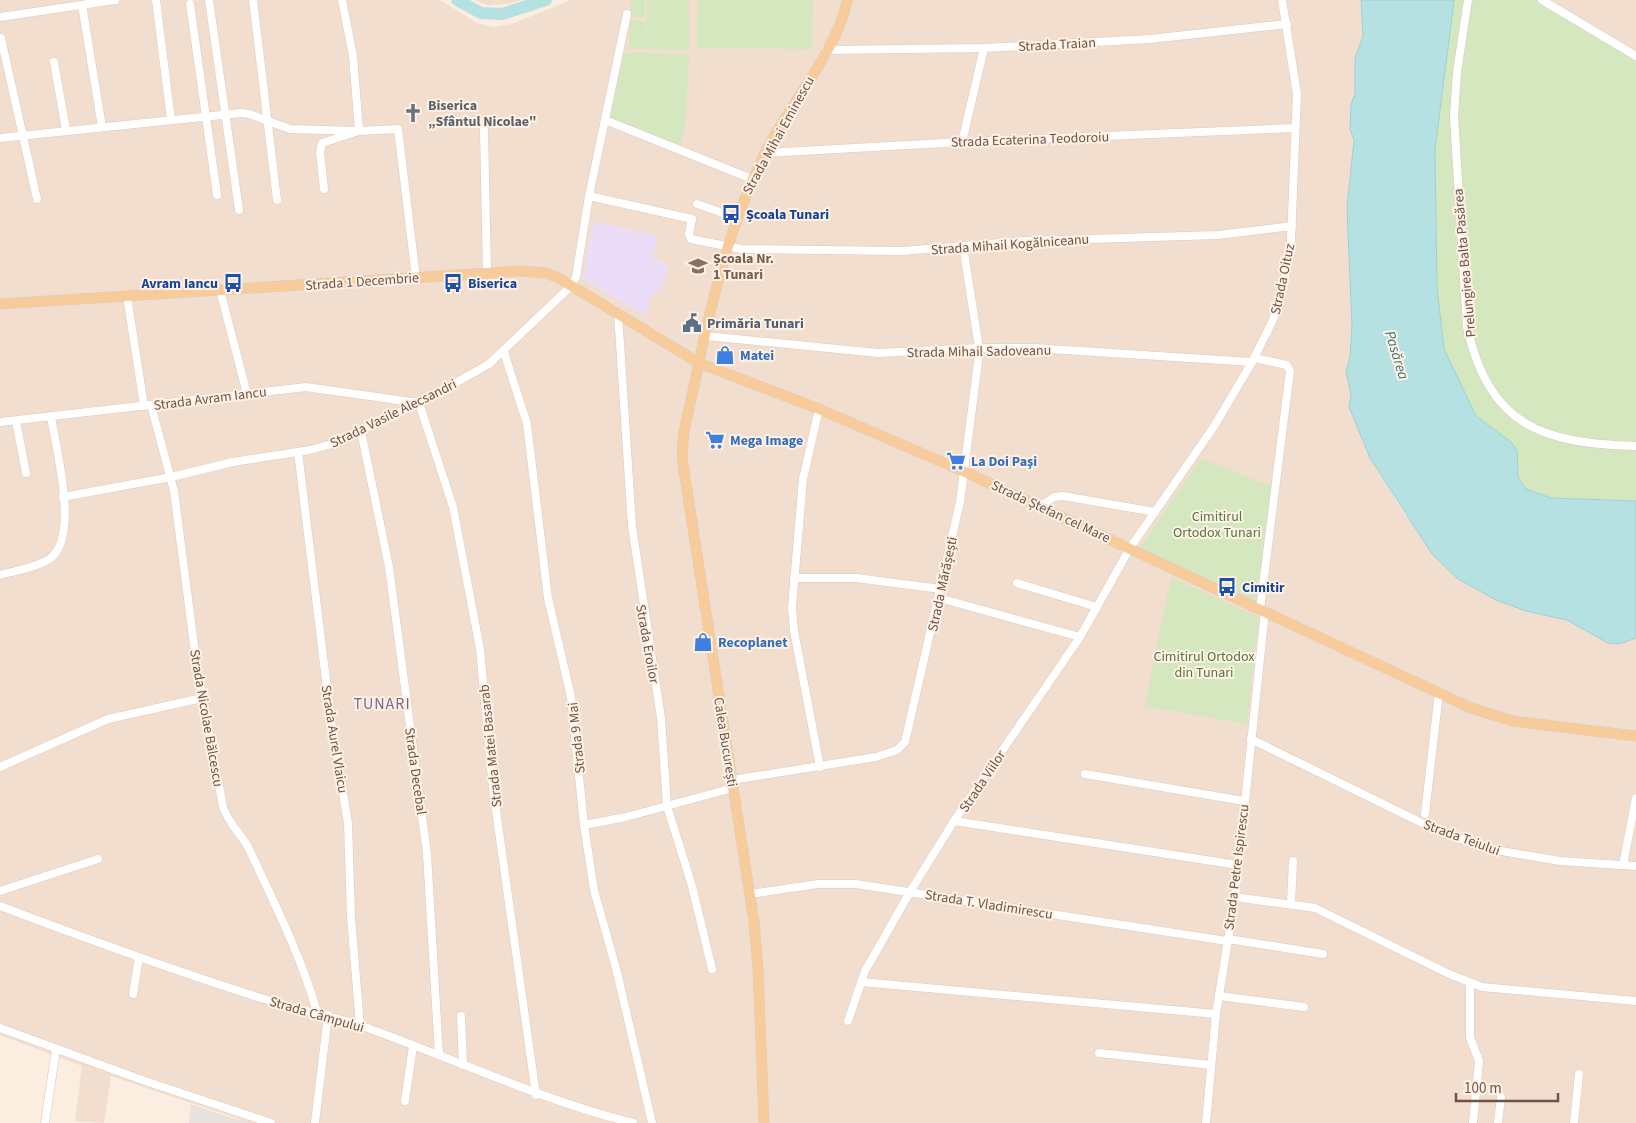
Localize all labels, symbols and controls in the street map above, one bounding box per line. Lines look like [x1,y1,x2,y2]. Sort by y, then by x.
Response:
street label: Strada Traian [1018,33,1096,57]
street label: Strada Mihai Eminescu [738,73,820,198]
place label: Biserica „Sfântul Nicolae" [428,96,537,132]
church icon: Biserica „Sfântul Nicolae" [402,102,424,124]
street label: Strada Ecaterina Teodoroiu [950,127,1110,153]
street label: Prelungirea Balta Pasărea [1449,188,1481,338]
bus stop icon: Școala Tunari [720,203,742,225]
place label: Școala Tunari [746,205,829,225]
street label: Strada Mihail Kogălniceanu [930,229,1090,261]
street label: Strada Oituz [1266,242,1300,317]
place label: Școala Nr. 1 Tunari [713,249,774,285]
school or university icon: Școala Nr. 1 Tunari [687,255,709,277]
street label: Strada 1 Decembrie [304,268,420,296]
bus stop icon: Avram Iancu [222,272,244,294]
bus stop icon: Biserica [442,272,464,294]
place label: Avram Iancu [140,274,218,294]
place label: Biserica [468,274,517,294]
public building icon: Primăria Tunari [681,312,703,334]
place label: Primăria Tunari [707,314,804,334]
water label: Pasărea [1379,328,1414,382]
street label: Strada Mihail Sadoveanu [907,341,1051,363]
shop icon: Matei [714,344,736,366]
place label: Matei [740,346,774,366]
street label: Strada Vasile Alecsandri [327,374,460,453]
street label: Strada Avram Iancu [153,382,268,416]
supermarket icon: Mega Image [704,429,726,451]
place label: Mega Image [730,431,803,451]
supermarket icon: La Doi Paşi [945,450,967,472]
place label: La Doi Paşi [971,452,1037,472]
street label: Strada Ștefan cel Mare [988,476,1113,548]
park label: Cimitirul Ortodox Tunari [1173,507,1261,543]
street label: Strada Mărășești [923,535,963,633]
bus stop icon: Cimitir [1216,576,1238,598]
place label: Cimitir [1242,578,1285,598]
street label: Strada Eroilor [630,603,664,686]
shop icon: Recoplanet [692,631,714,653]
place label: Recoplanet [718,633,788,653]
park label: Cimitirul Ortodox din Tunari [1153,647,1255,683]
street label: Strada Nicolae Bălcescu [184,648,228,789]
street label: Strada Matei Basarab [475,683,507,808]
street label: Strada Aurel Vlaicu [316,684,352,795]
district label: TUNARI [353,693,411,715]
street label: Calea București [708,696,742,788]
street label: Strada 9 Mai [563,701,591,775]
street label: Strada Decebal [399,726,431,816]
street label: Strada Viilor [955,746,1011,817]
street label: Strada Petre Ispirescu [1219,803,1255,931]
street label: Strada Teiului [1421,815,1503,861]
street label: Strada T. Vladimirescu [924,885,1054,925]
street label: Strada Câmpului [267,992,366,1038]
scale bar [1456,1070,1558,1102]
text: 100 m [1464,1078,1502,1099]

